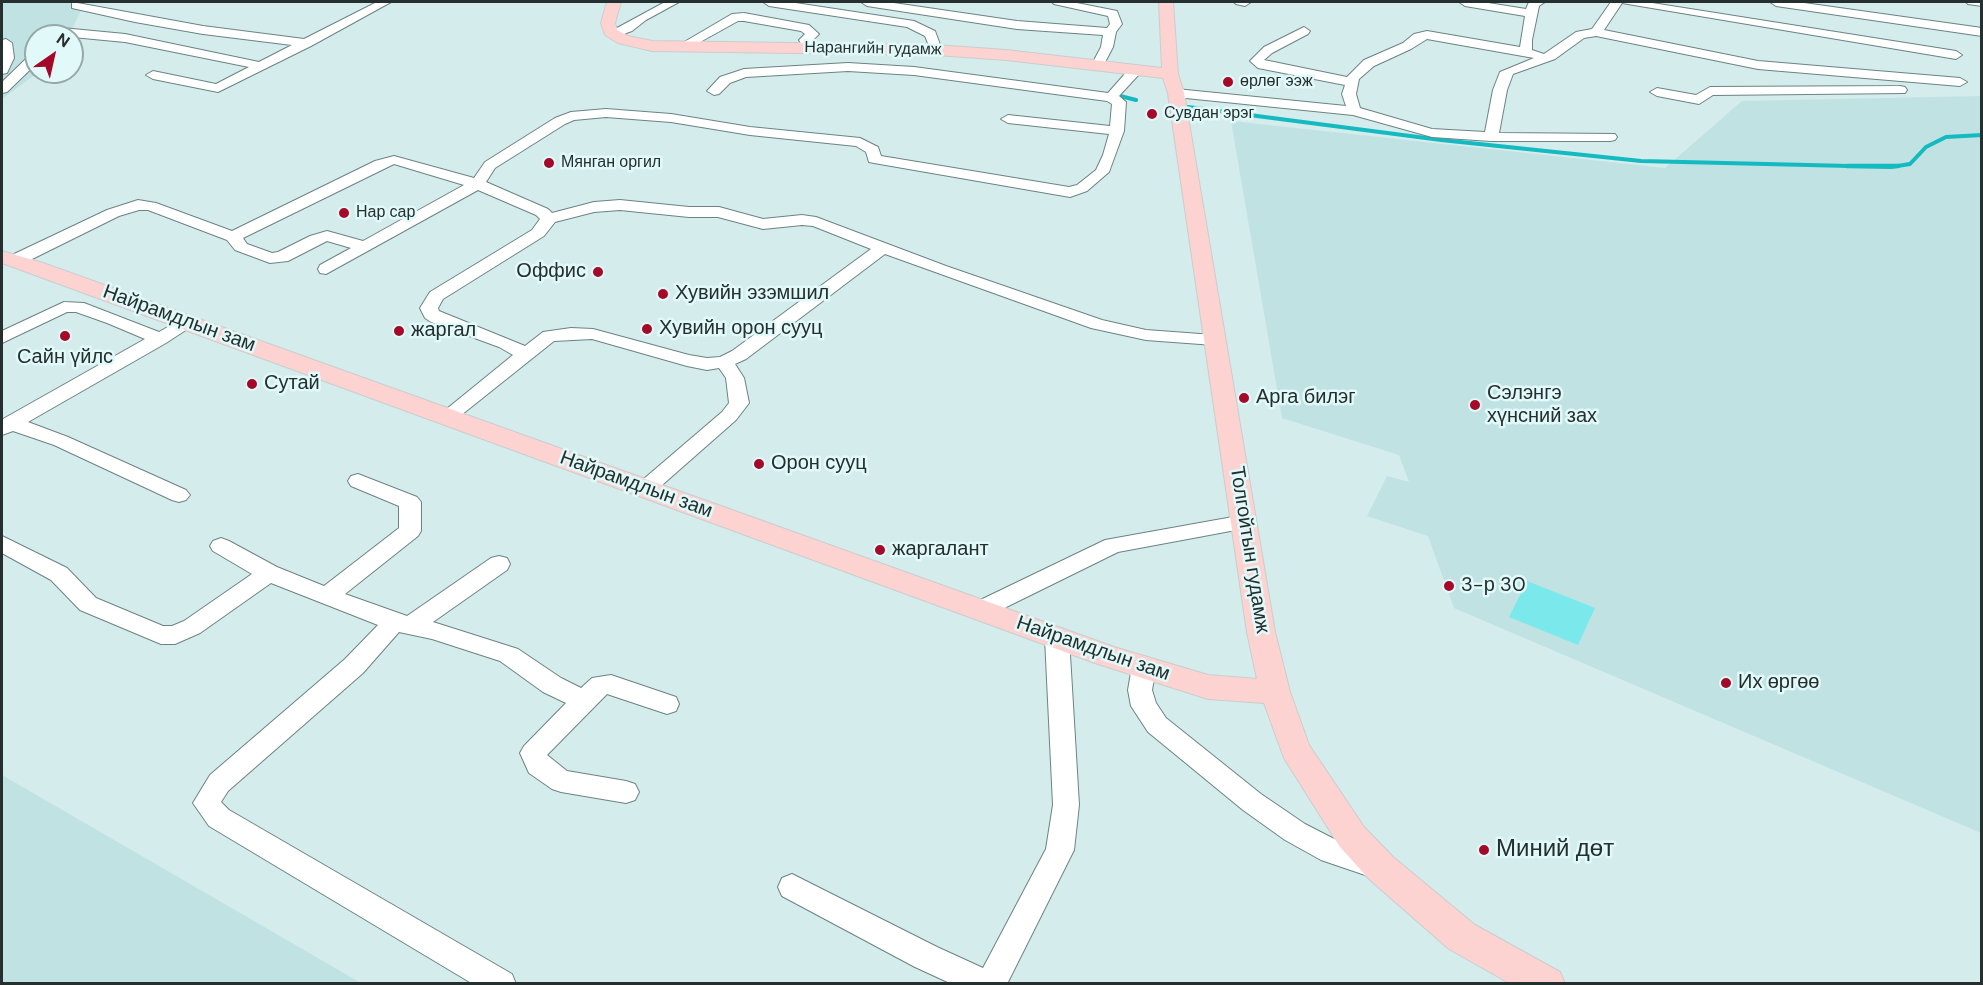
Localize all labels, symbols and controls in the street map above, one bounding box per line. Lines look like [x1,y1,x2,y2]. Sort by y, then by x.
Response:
north arrow [24,24,84,84]
text: N [53,28,74,52]
street label: Нарангийн гудамж [804,38,942,60]
place label: өрлөг ээж [1240,72,1313,92]
marker: өрлөг ээж [1221,75,1235,89]
place label: Сувдан эрэг [1164,104,1254,124]
marker: Сувдан эрэг [1145,107,1159,121]
place label: Мянган оргил [561,153,661,173]
marker: Мянган оргил [542,156,556,170]
place label: Нар сар [356,203,415,223]
marker: Нар сар [337,206,351,220]
place label: Оффис [516,260,586,284]
marker: Оффис [591,265,605,279]
street label: Найрамдлын зам [99,280,259,358]
place label: Хувийн эзэмшил [675,282,829,306]
marker: Хувийн эзэмшил [656,287,670,301]
place label: Хувийн орон сууц [659,317,822,341]
place label: жаргал [411,319,476,343]
marker: Хувийн орон сууц [640,322,654,336]
marker: жаргал [392,324,406,338]
marker: Сайн үйлс [58,329,72,343]
place label: Сайн үйлс [17,346,113,370]
place label: Сутай [264,372,320,396]
marker: Сутай [245,377,259,391]
place label: Сэлэнгэ хүнсний зах [1487,382,1597,429]
place label: Арга билэг [1256,386,1356,410]
marker: Арга билэг [1237,391,1251,405]
marker: Сэлэнгэ хүнсний зах [1468,398,1482,412]
street label: Найрамдлын зам [556,446,716,524]
place label: Орон сууц [771,452,867,476]
marker: Орон сууц [752,457,766,471]
street label: Толгойтын гудамж [1224,465,1274,635]
place label: жаргалант [892,538,989,562]
marker: жаргалант [873,543,887,557]
place label: 3-р 30 [1461,574,1526,598]
marker: 3-р 30 [1442,579,1456,593]
street label: Найрамдлын зам [1013,611,1173,687]
place label: Их өргөө [1738,671,1819,695]
marker: Их өргөө [1719,676,1733,690]
place label: Миний дөт [1496,836,1614,864]
marker: Миний дөт [1477,843,1491,857]

